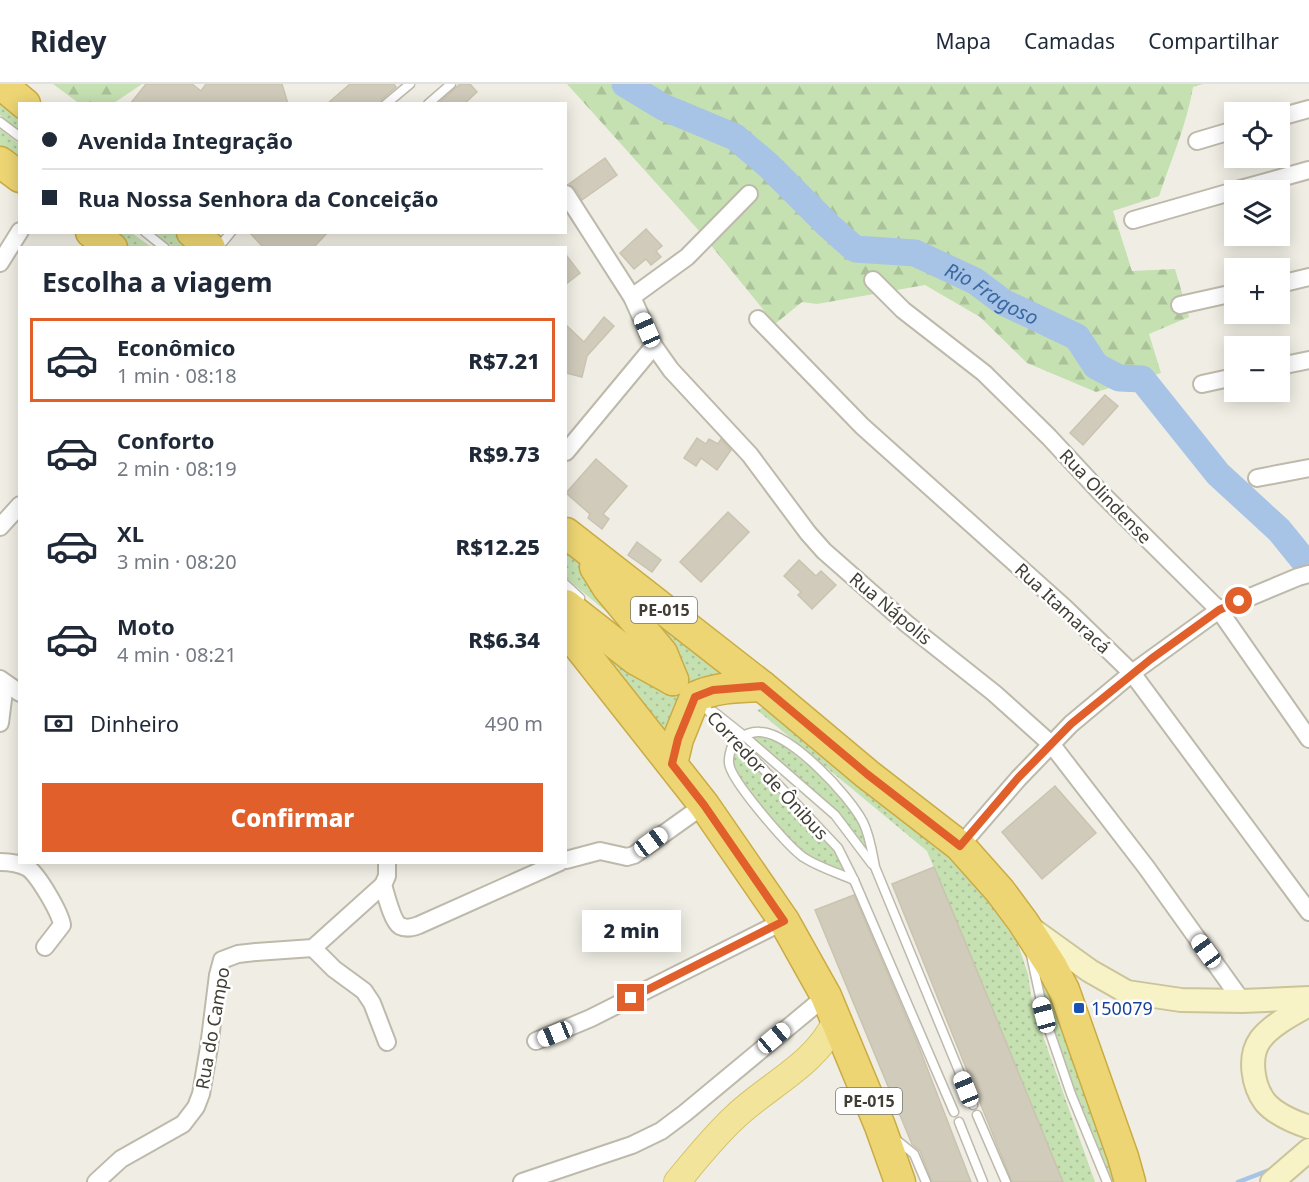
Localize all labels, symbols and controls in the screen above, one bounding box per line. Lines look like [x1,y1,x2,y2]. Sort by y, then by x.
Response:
text: Ridey [30,22,107,60]
text: Mapa [935,27,991,55]
text: Camadas [1024,27,1115,55]
text: Compartilhar [1148,27,1279,55]
map controls [1224,102,1290,402]
button: locate [1224,102,1290,168]
text: Avenida Integração [78,125,293,155]
button: layers [1224,180,1290,246]
text: Rua Nossa Senhora da Conceição [78,183,438,213]
water label: Rio Fragoso [941,256,1043,331]
button: + [1224,258,1290,324]
text: Escolha a viagem [42,263,273,300]
car [631,310,663,350]
text: Econômico [117,332,236,362]
icon: car [45,333,99,387]
button: − [1224,336,1290,402]
text: R$7.21 [468,345,540,375]
text: 1 min · 08:18 [117,362,237,389]
text: Conforto [117,425,215,455]
icon: car [45,426,99,480]
text: R$9.73 [468,438,540,468]
street label: Rua Olindense [1055,444,1157,548]
text: 2 min · 08:19 [117,455,237,482]
text: XL [117,518,144,548]
icon: car [45,519,99,573]
text: R$12.25 [456,531,540,561]
text: 3 min · 08:20 [117,548,237,575]
street label: Rua Itamaracá [1010,557,1116,659]
street label: Rua Nápolis [845,566,937,650]
route start [1225,587,1252,614]
road number: PE-015 [631,597,697,623]
text: Moto [117,611,175,641]
icon: car [45,612,99,666]
text: R$6.34 [468,624,540,654]
text: 4 min · 08:21 [117,641,237,668]
street label: Corredor de Ônibus [702,706,834,844]
icon: cash [42,707,75,740]
text: Dinheiro [90,708,179,738]
text: 490 m [485,710,543,737]
button: Confirmar [42,783,543,852]
car [631,824,671,860]
callout: 2 min [582,911,680,953]
text: 2 min [604,917,659,944]
car [1188,931,1224,971]
street label: Rua do Campo [189,965,235,1091]
route end [617,984,644,1011]
car [1031,995,1057,1035]
place label: 150079 [1091,996,1153,1020]
marker: 150079 [1072,1001,1086,1015]
car [535,1019,575,1049]
car [754,1020,794,1056]
car [951,1069,981,1109]
road number: PE-015 [836,1088,902,1114]

